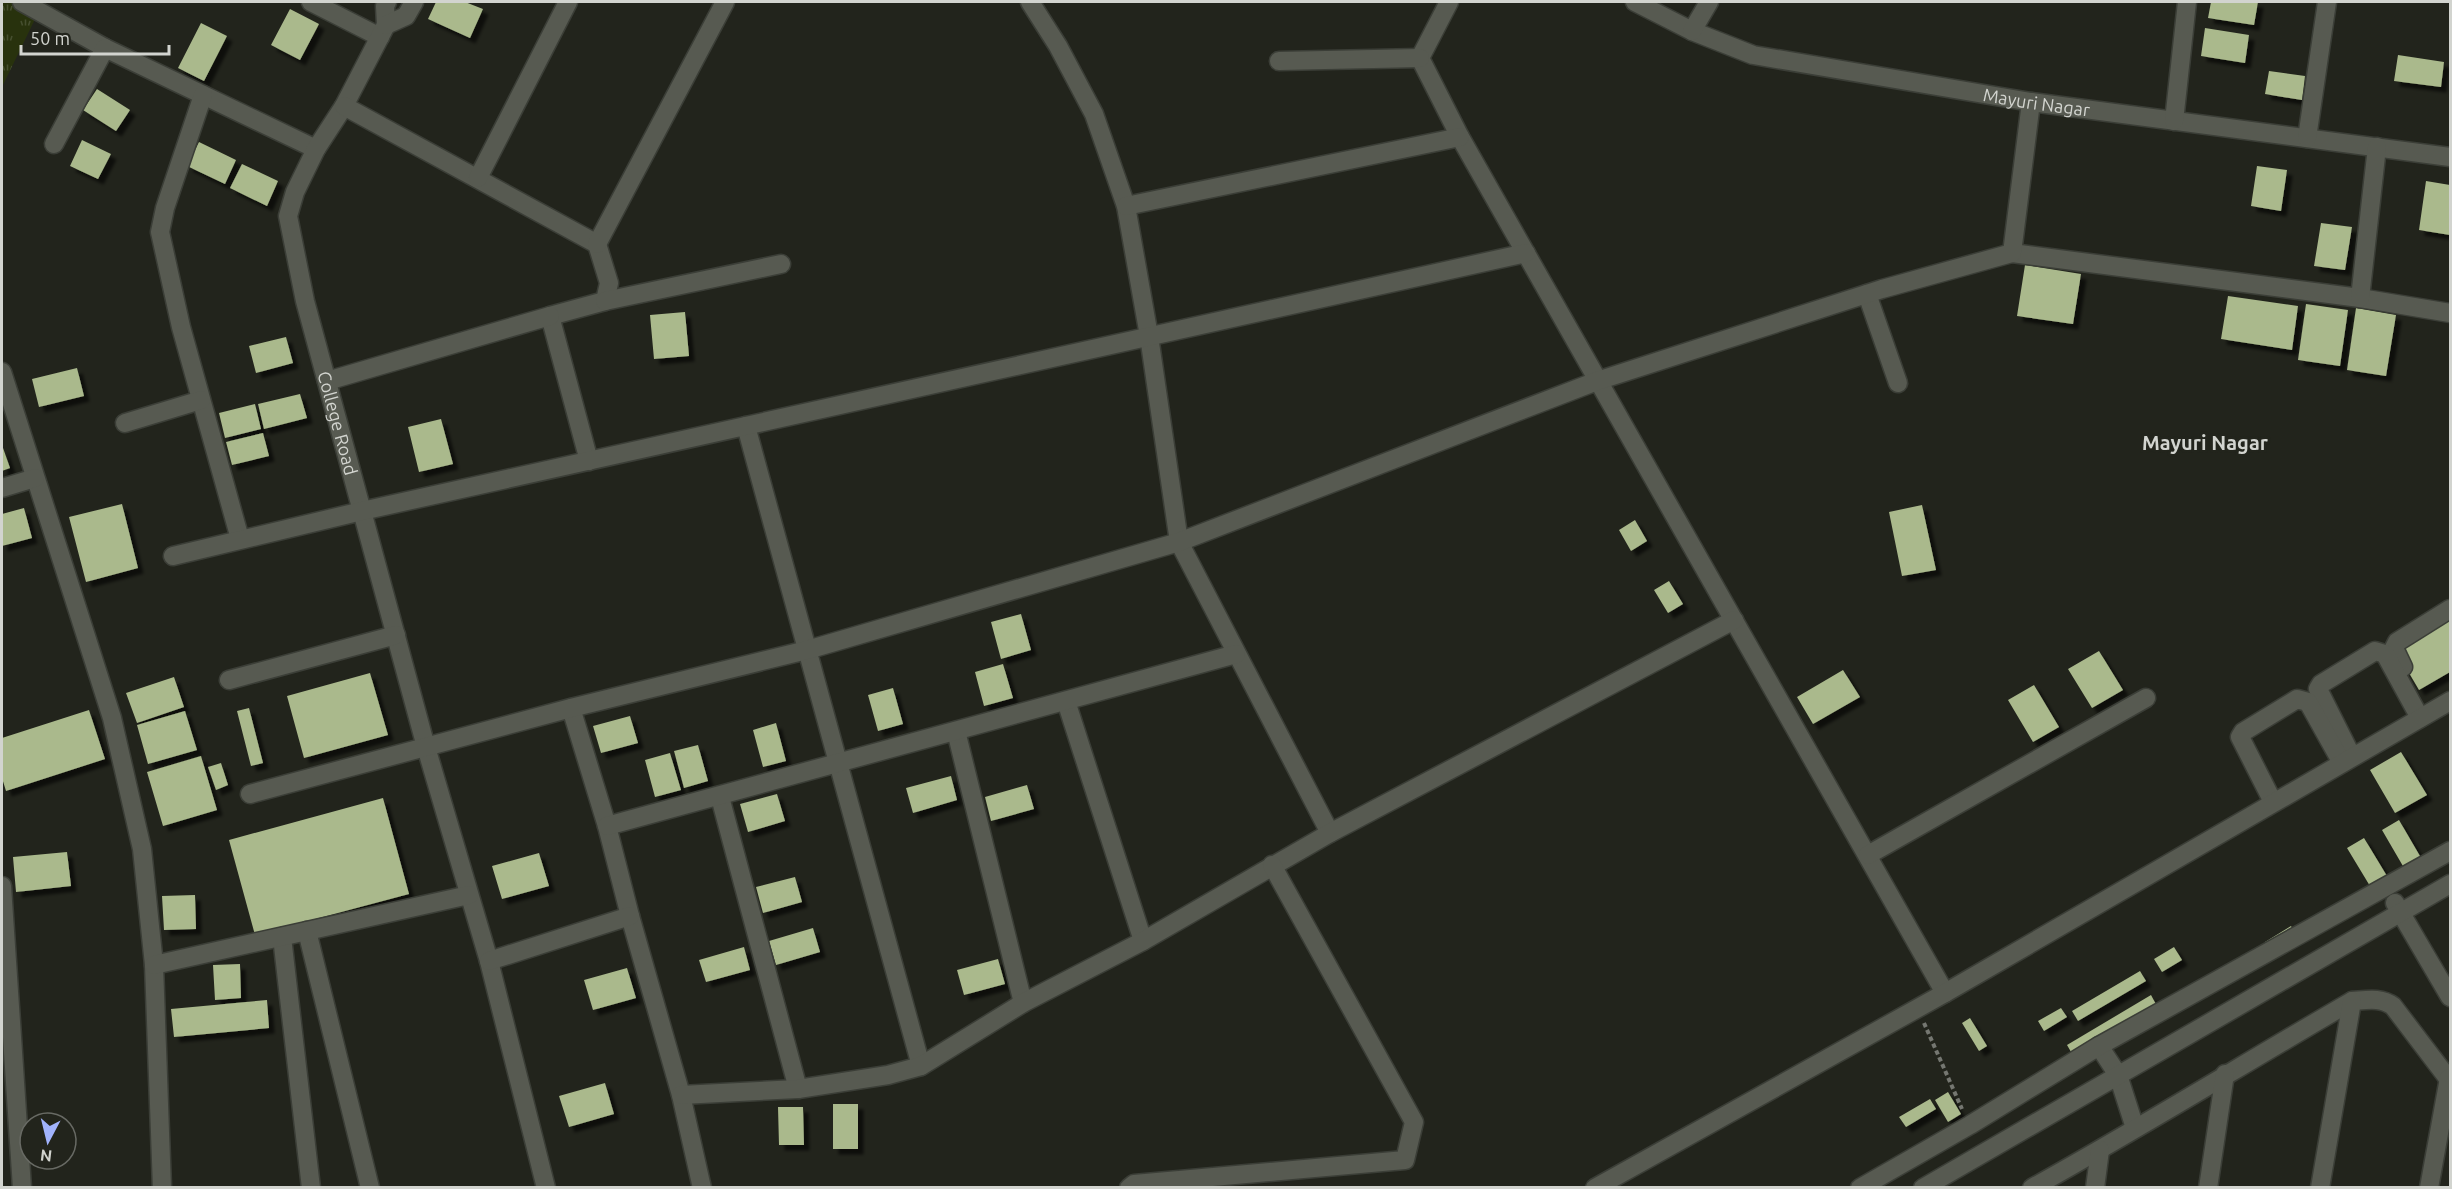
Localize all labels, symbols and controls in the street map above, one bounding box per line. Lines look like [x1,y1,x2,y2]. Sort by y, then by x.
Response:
scale bar [21,18,170,56]
text: 50 m [30,28,70,48]
street label: Mayuri Nagar [1982,84,2091,120]
street label: College Road [314,369,362,477]
district label: Mayuri Nagar [2142,431,2269,454]
north arrow [18,1111,78,1171]
text: N [39,1146,53,1166]

